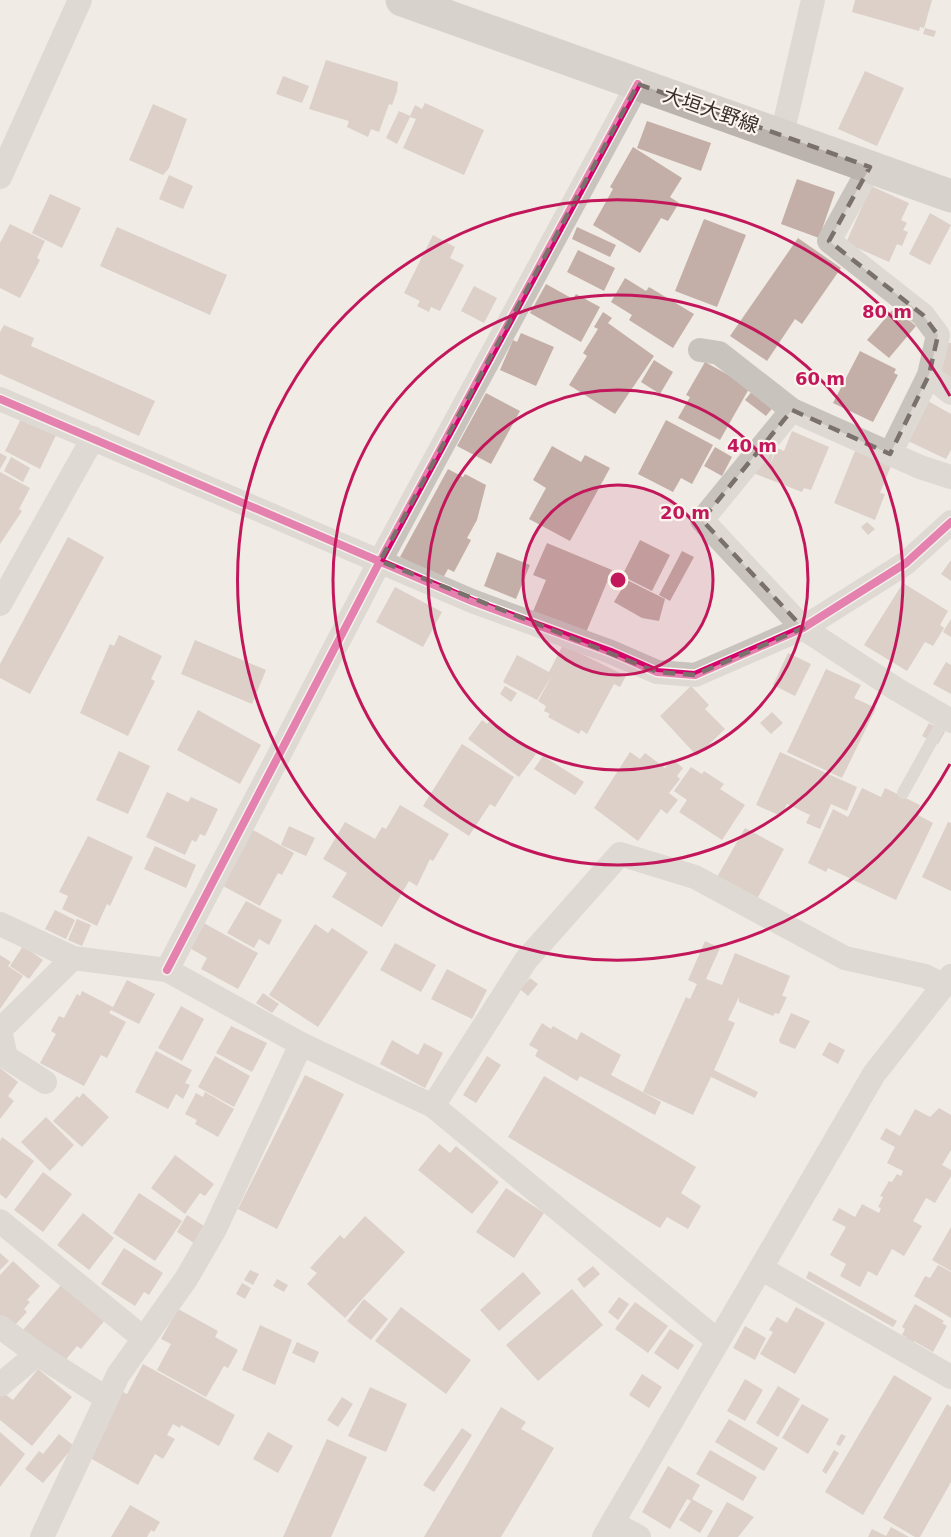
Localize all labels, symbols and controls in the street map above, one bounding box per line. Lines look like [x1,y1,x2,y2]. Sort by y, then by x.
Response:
street label: 大垣大野線 [660,82,762,138]
text: 80 m [862,301,912,322]
text: 60 m [795,368,845,389]
text: 40 m [727,435,777,456]
text: 20 m [660,502,710,523]
centre of rings [608,570,628,590]

